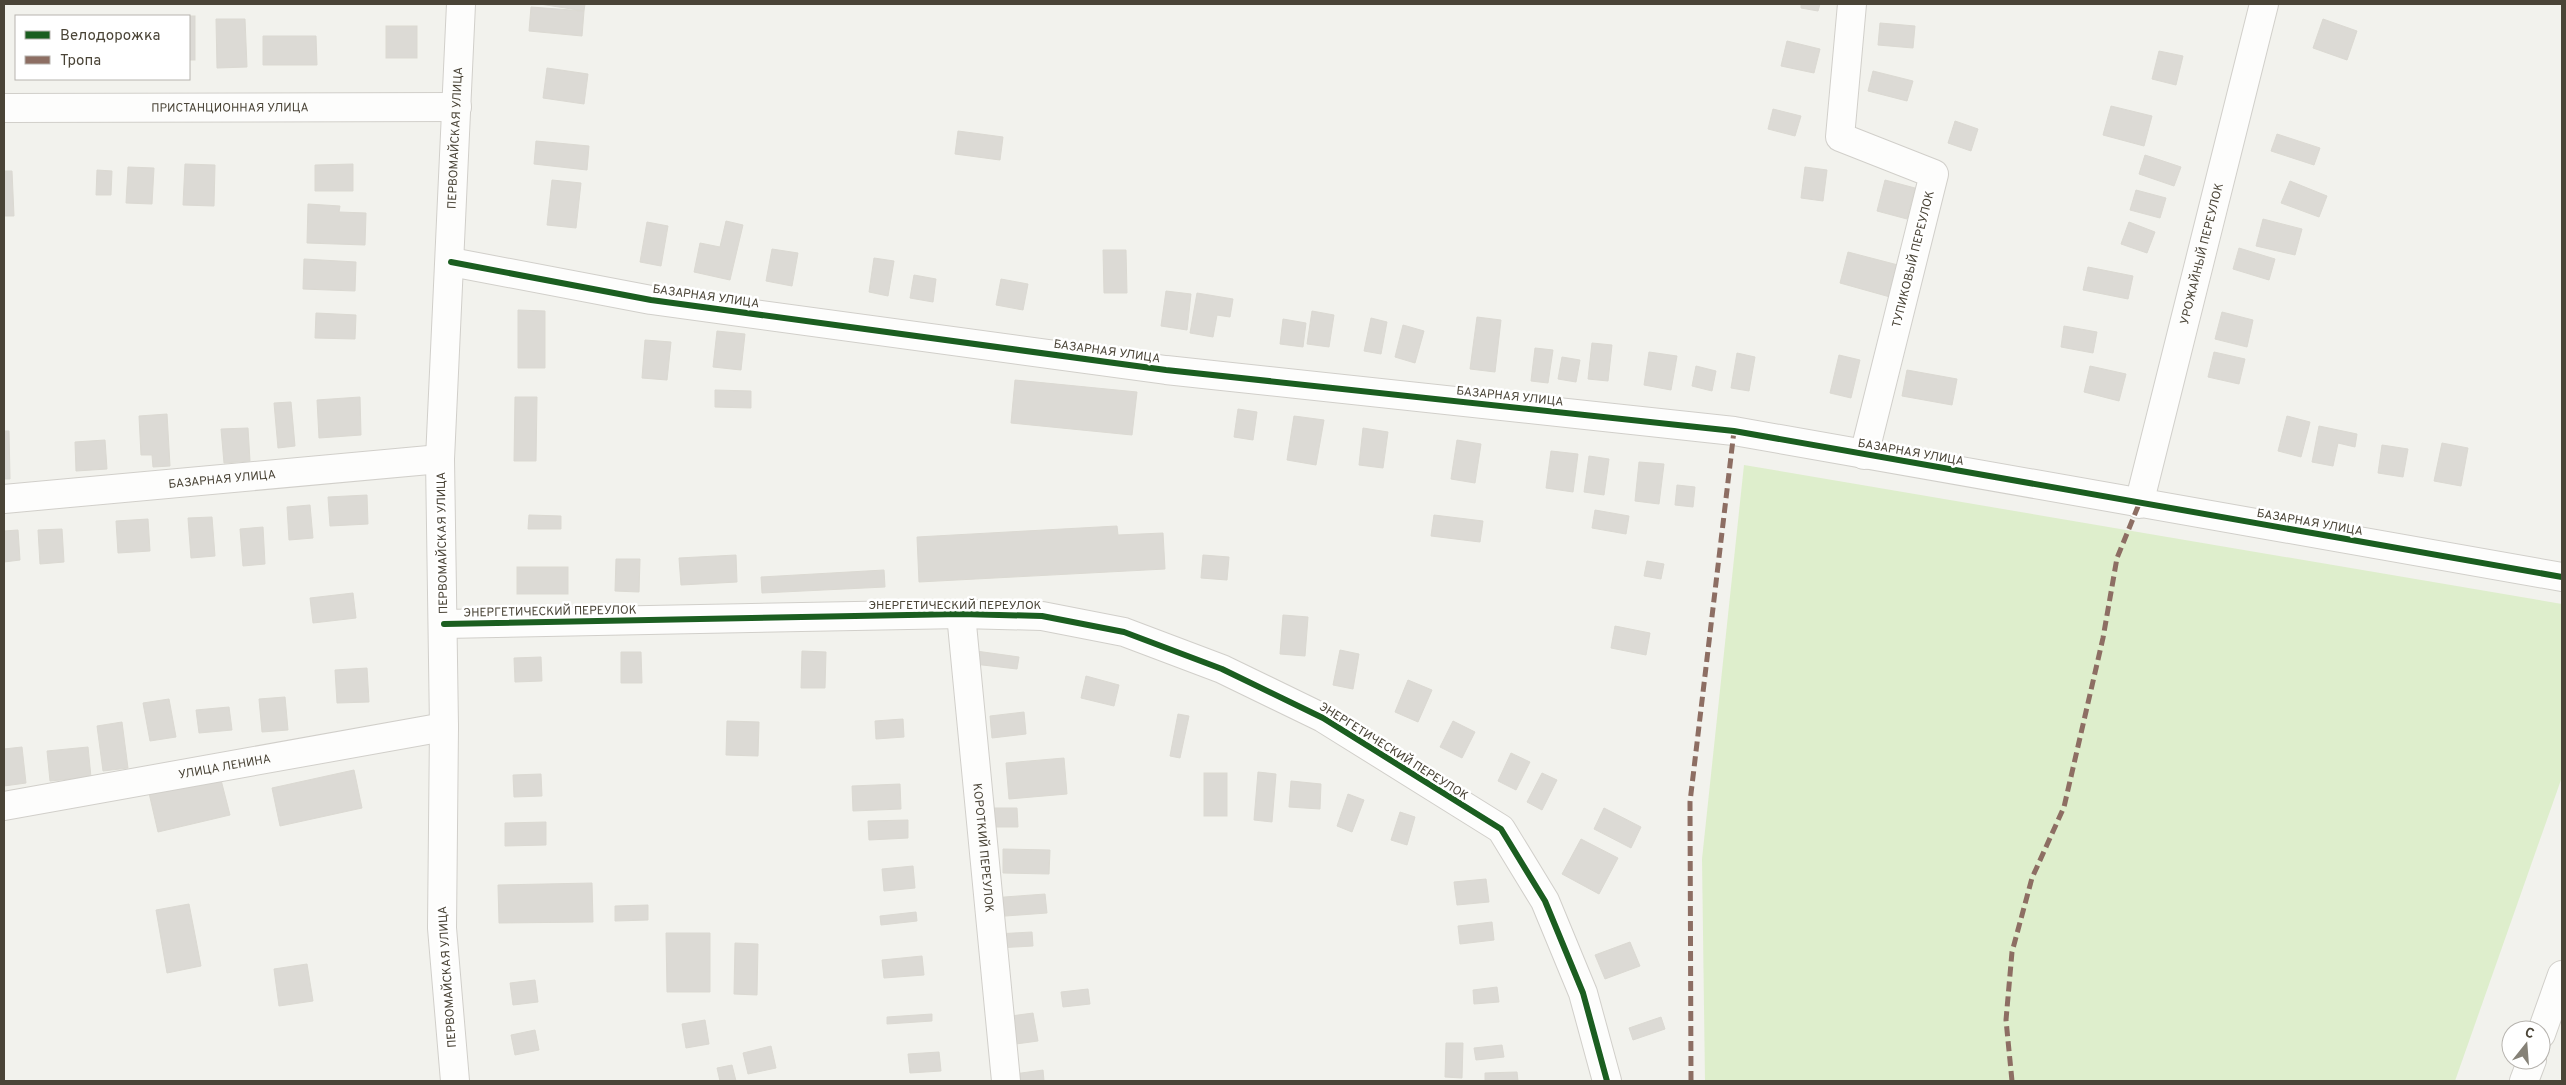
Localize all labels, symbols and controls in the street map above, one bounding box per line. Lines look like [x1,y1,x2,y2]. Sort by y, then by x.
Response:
legend [15,15,190,80]
text: Велодорожка [60,27,160,46]
text: Тропа [60,52,101,71]
street label: ПЕРВОМАЙСКАЯ УЛИЦА [445,67,467,209]
street label: ПРИСТАНЦИОННАЯ УЛИЦА [151,100,309,117]
street label: УРОЖАЙНЫЙ ПЕРЕУЛОК [2177,181,2228,326]
street label: ТУПИКОВЫЙ ПЕРЕУЛОК [1889,189,1939,329]
street label: БАЗАРНАЯ УЛИЦА [651,282,760,312]
street label: БАЗАРНАЯ УЛИЦА [1052,337,1161,367]
street label: БАЗАРНАЯ УЛИЦА [1456,383,1564,411]
street label: БАЗАРНАЯ УЛИЦА [1856,436,1965,470]
street label: БАЗАРНАЯ УЛИЦА [168,467,277,493]
street label: ПЕРВОМАЙСКАЯ УЛИЦА [434,472,452,614]
street label: БАЗАРНАЯ УЛИЦА [2255,506,2364,540]
street label: ЭНЕРГЕТИЧЕСКИЙ ПЕРЕУЛОК [868,598,1042,614]
street label: ЭНЕРГЕТИЧЕСКИЙ ПЕРЕУЛОК [463,602,637,622]
street label: ЭНЕРГЕТИЧЕСКИЙ ПЕРЕУЛОК [1316,699,1471,805]
street label: УЛИЦА ЛЕНИНА [177,751,272,784]
street label: КОРОТКИЙ ПЕРЕУЛОК [968,783,997,914]
street label: ПЕРВОМАЙСКАЯ УЛИЦА [435,905,461,1048]
north arrow [2501,1020,2551,1070]
text: С [2523,1025,2536,1043]

